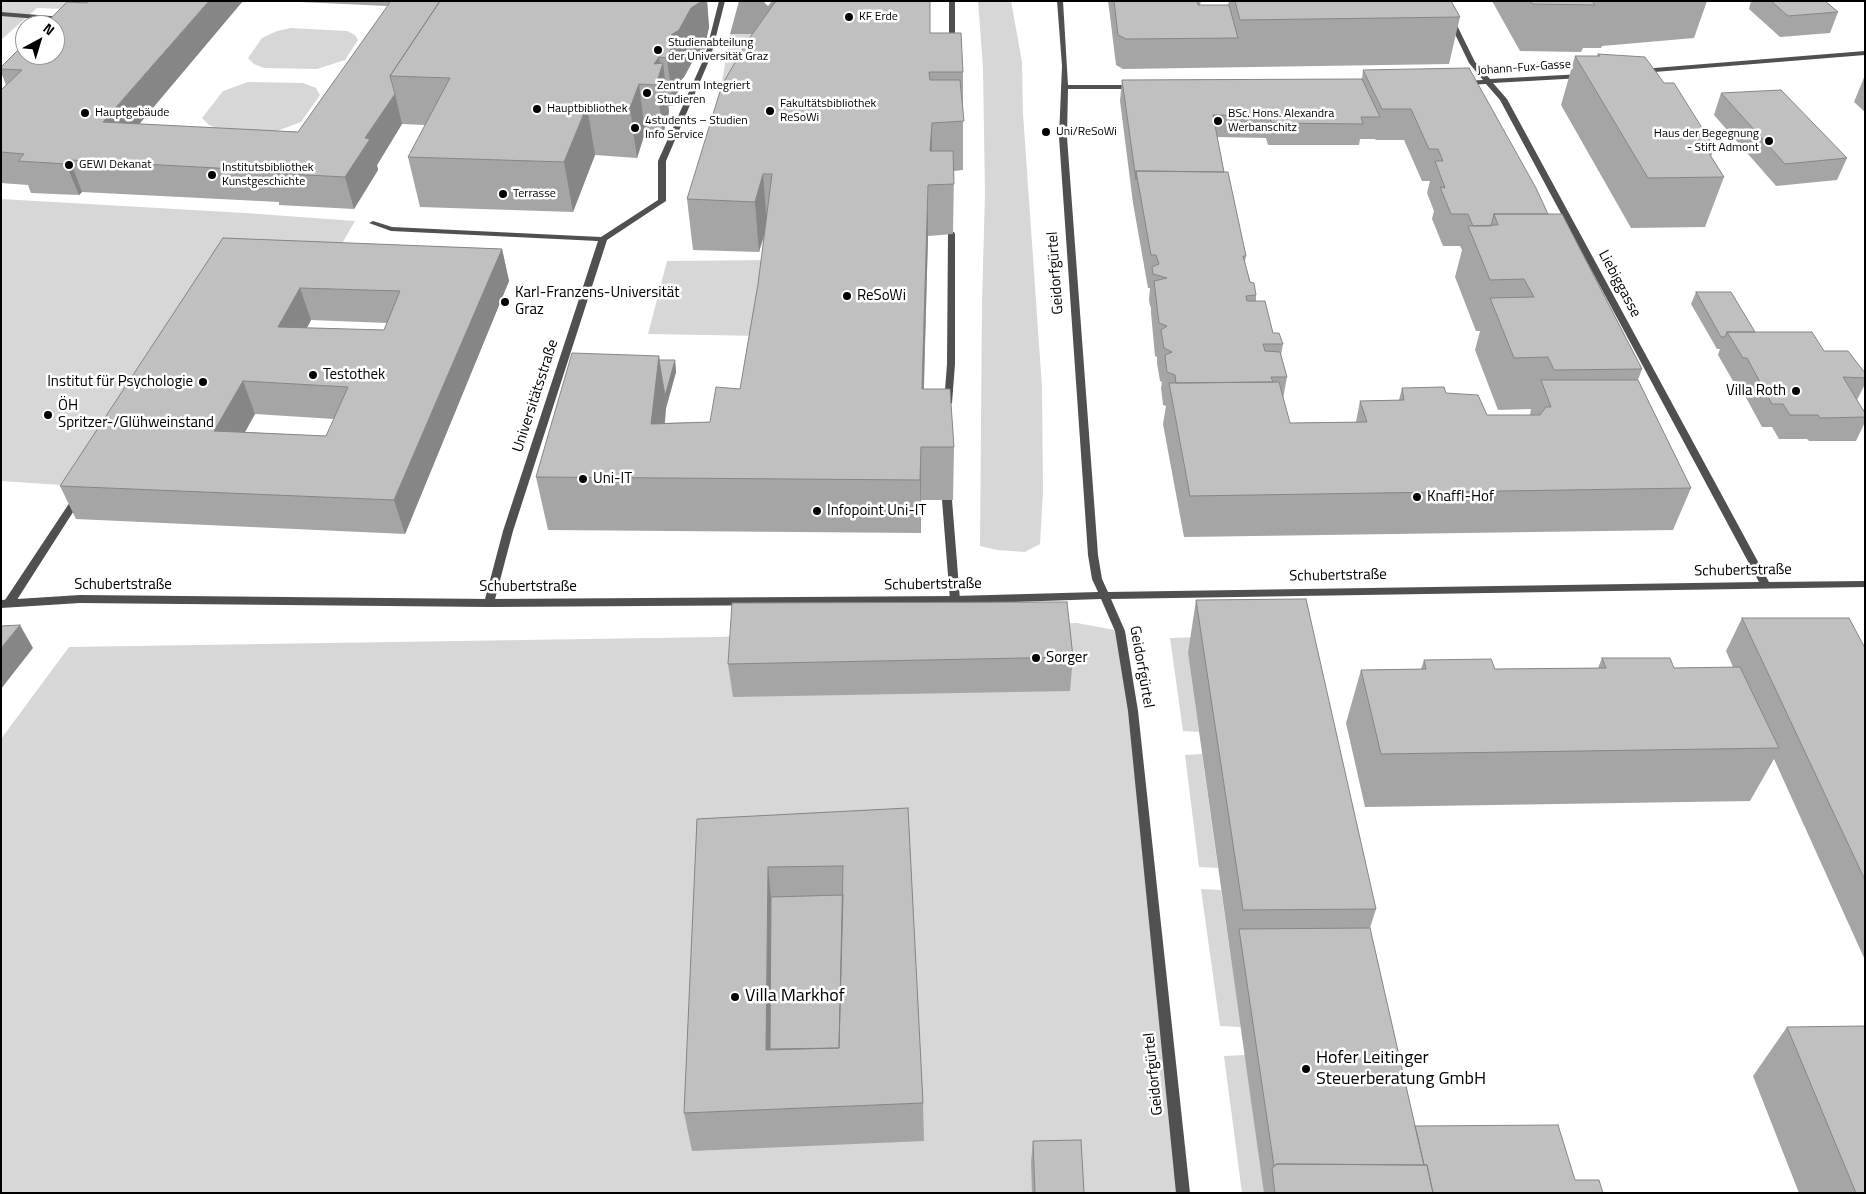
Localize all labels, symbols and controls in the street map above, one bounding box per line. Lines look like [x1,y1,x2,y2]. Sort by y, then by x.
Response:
place label: KF Erde [859,10,898,24]
marker: KF Erde [843,11,855,23]
north arrow [15,15,65,65]
text: N [39,18,59,40]
place label: Studienabteilung der Universität Graz [668,36,768,64]
marker: Studienabteilung der Universität Graz [652,44,664,56]
street label: Johann-Fux-Gasse [1477,58,1571,78]
place label: Zentrum Integriert Studieren [657,79,750,107]
marker: Zentrum Integriert Studieren [641,87,653,99]
place label: Fakultätsbibliothek ReSoWi [780,97,876,125]
place label: Hauptbibliothek [547,102,627,116]
marker: Hauptbibliothek [531,103,543,115]
marker: Fakultätsbibliothek ReSoWi [764,105,776,117]
place label: Hauptgebäude [95,106,169,120]
marker: Hauptgebäude [79,107,91,119]
place label: BSc. Hons. Alexandra Werbanschitz [1228,107,1334,135]
place label: 4students – Studien Info Service [645,114,748,142]
marker: BSc. Hons. Alexandra Werbanschitz [1212,115,1224,127]
marker: 4students – Studien Info Service [629,122,641,134]
place label: Uni/ReSoWi [1056,125,1117,139]
marker: Uni/ReSoWi [1040,126,1052,138]
place label: Haus der Begegnung - Stift Admont [1654,127,1759,155]
marker: Haus der Begegnung - Stift Admont [1763,135,1775,147]
place label: GEWI Dekanat [79,158,151,172]
marker: GEWI Dekanat [63,159,75,171]
place label: Institutsbibliothek Kunstgeschichte [222,161,314,189]
marker: Institutsbibliothek Kunstgeschichte [206,169,218,181]
place label: Terrasse [513,187,556,201]
marker: Terrasse [497,188,509,200]
street label: Geidorfgürtel [1044,231,1068,315]
street label: Liebiggasse [1594,247,1644,321]
place label: Karl-Franzens-Universität Graz [515,284,680,319]
place label: ReSoWi [857,287,906,305]
marker: ReSoWi [841,290,853,302]
marker: Karl-Franzens-Universität Graz [499,296,511,308]
street label: Universitätsstraße [509,337,563,455]
place label: Testothek [323,366,385,384]
marker: Testothek [307,369,319,381]
place label: Institut für Psychologie [47,373,193,391]
marker: Institut für Psychologie [197,376,209,388]
place label: Villa Roth [1726,382,1786,400]
marker: Villa Roth [1790,385,1802,397]
place label: ÖH Spritzer-/Glühweinstand [58,397,214,432]
marker: ÖH Spritzer-/Glühweinstand [42,409,54,421]
place label: Uni-IT [593,470,632,488]
marker: Uni-IT [577,473,589,485]
place label: Knaffl-Hof [1427,488,1494,506]
marker: Knaffl-Hof [1411,491,1423,503]
place label: Infopoint Uni-IT [827,502,926,520]
marker: Infopoint Uni-IT [811,505,823,517]
street label: Schubertstraße [1694,561,1792,581]
street label: Schubertstraße [1289,566,1387,586]
street label: Schubertstraße [884,575,982,595]
street label: Schubertstraße [74,576,172,594]
street label: Schubertstraße [479,578,577,596]
street label: Geidorfgürtel [1125,624,1157,710]
place label: Sorger [1046,649,1088,667]
marker: Sorger [1030,652,1042,664]
place label: Villa Markhof [745,986,845,1008]
marker: Villa Markhof [729,991,741,1003]
street label: Geidorfgürtel [1141,1032,1167,1116]
place label: Hofer Leitinger Steuerberatung GmbH [1316,1048,1486,1090]
marker: Hofer Leitinger Steuerberatung GmbH [1300,1063,1312,1075]

